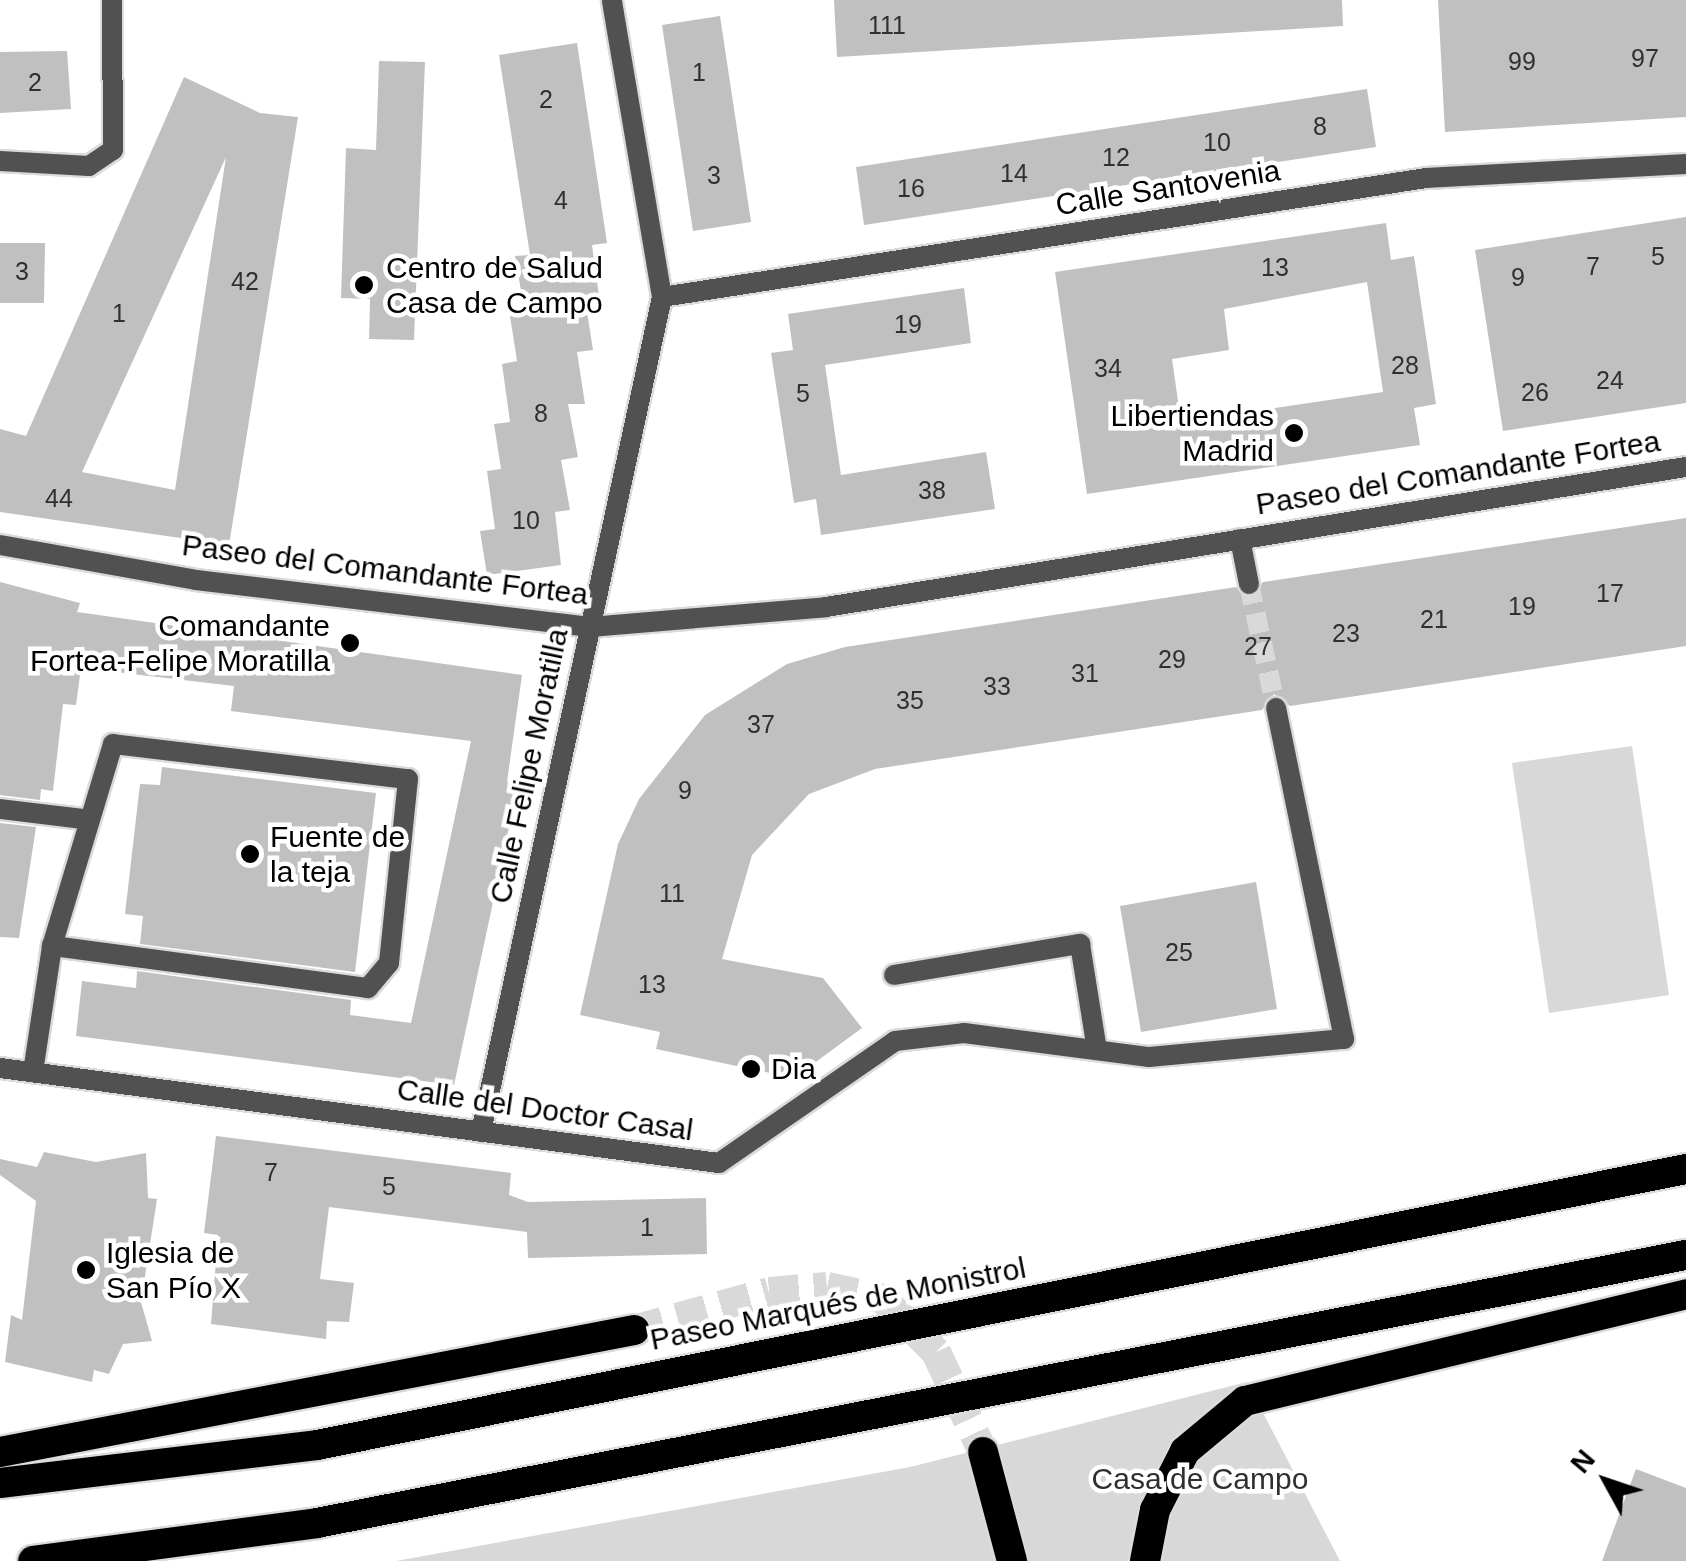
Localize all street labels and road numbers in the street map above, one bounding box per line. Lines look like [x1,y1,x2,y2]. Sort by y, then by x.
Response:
street label: Calle Santovenia [1053,152,1283,224]
street label: Paseo del Comandante Fortea [1253,423,1663,523]
street label: Paseo del Comandante Fortea [180,527,590,613]
street label: Calle Felipe Moratilla [482,625,576,907]
street label: Calle del Doctor Casal [395,1071,695,1149]
street label: Paseo Marqués de Monistrol [647,1250,1029,1358]

